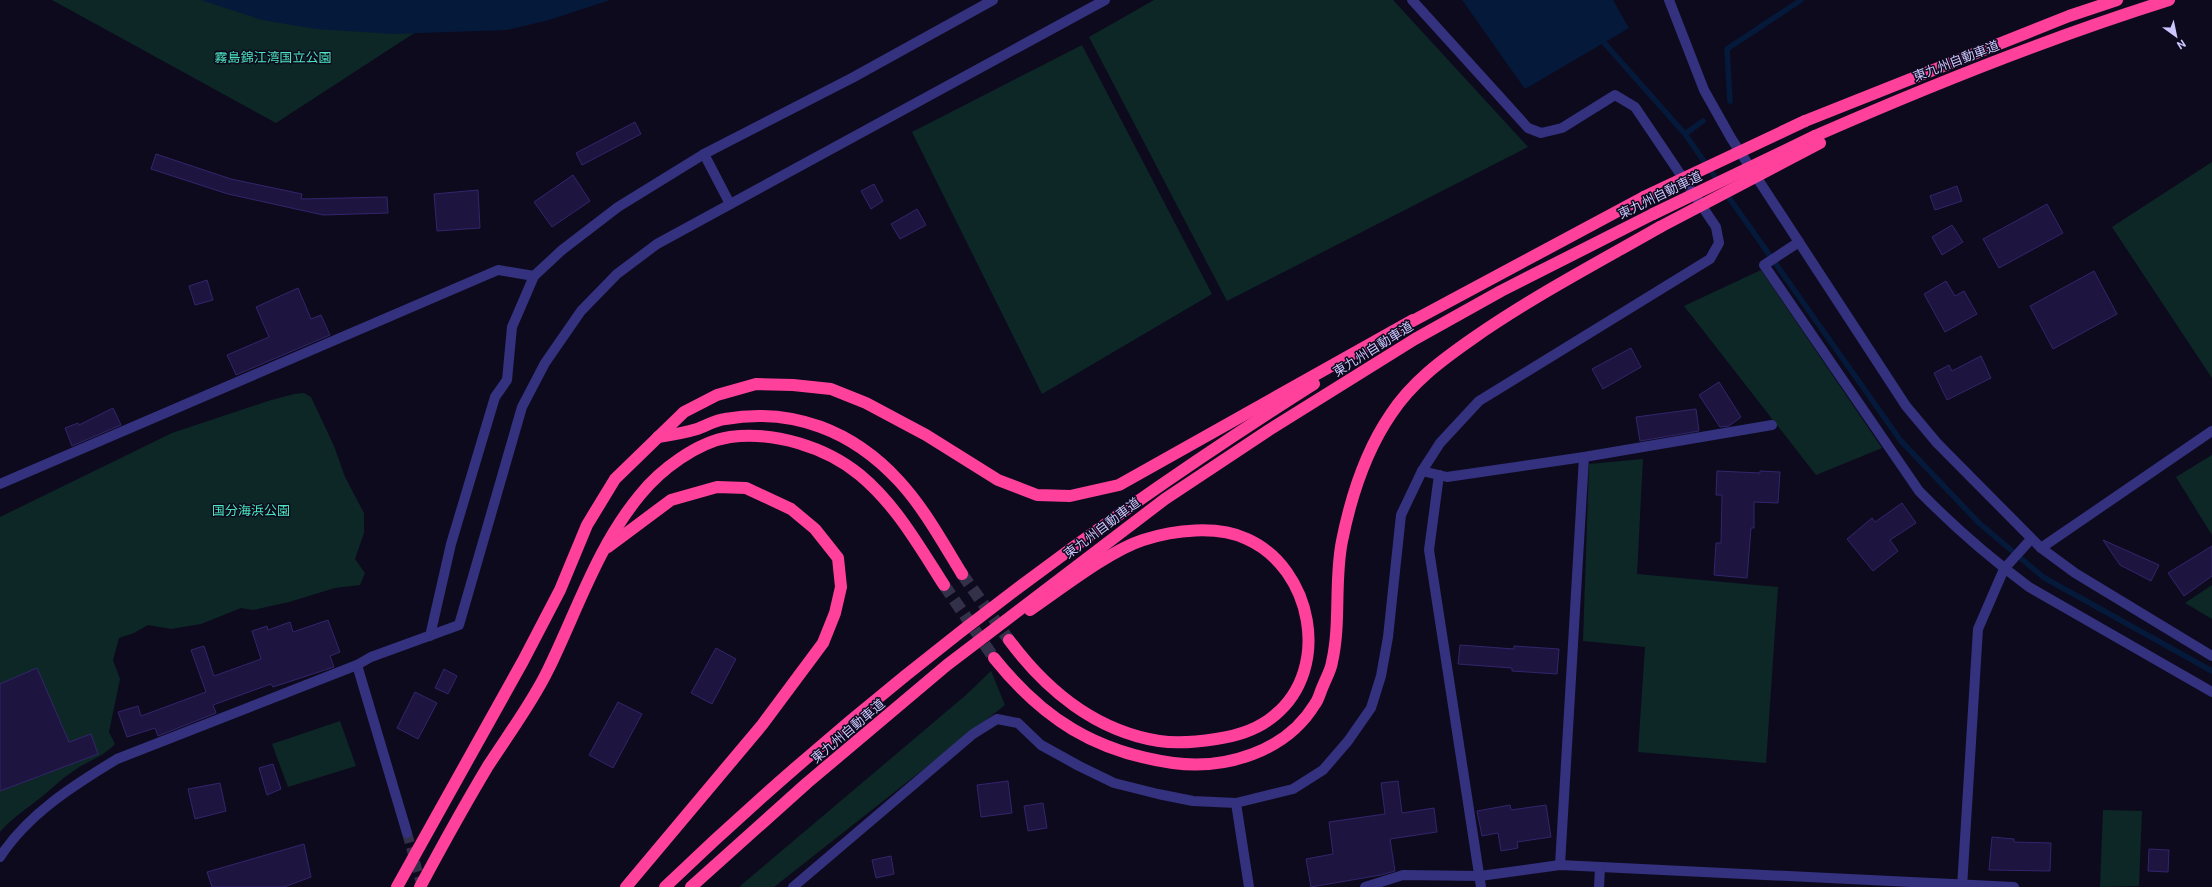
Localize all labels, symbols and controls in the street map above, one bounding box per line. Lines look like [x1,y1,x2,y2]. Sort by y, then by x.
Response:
north arrow [2156,16,2196,56]
text: N [2174,36,2188,52]
street label: 東九州自動車道 [1911,38,2001,84]
park label: 霧島錦江湾国立公園 [214,50,332,65]
street label: 東九州自動車道 [1616,168,1704,222]
street label: 東九州自動車道 [1330,319,1416,379]
street label: 東九州自動車道 [1061,495,1143,561]
park label: 国分海浜公園 [212,503,290,518]
street label: 東九州自動車道 [808,696,888,766]

